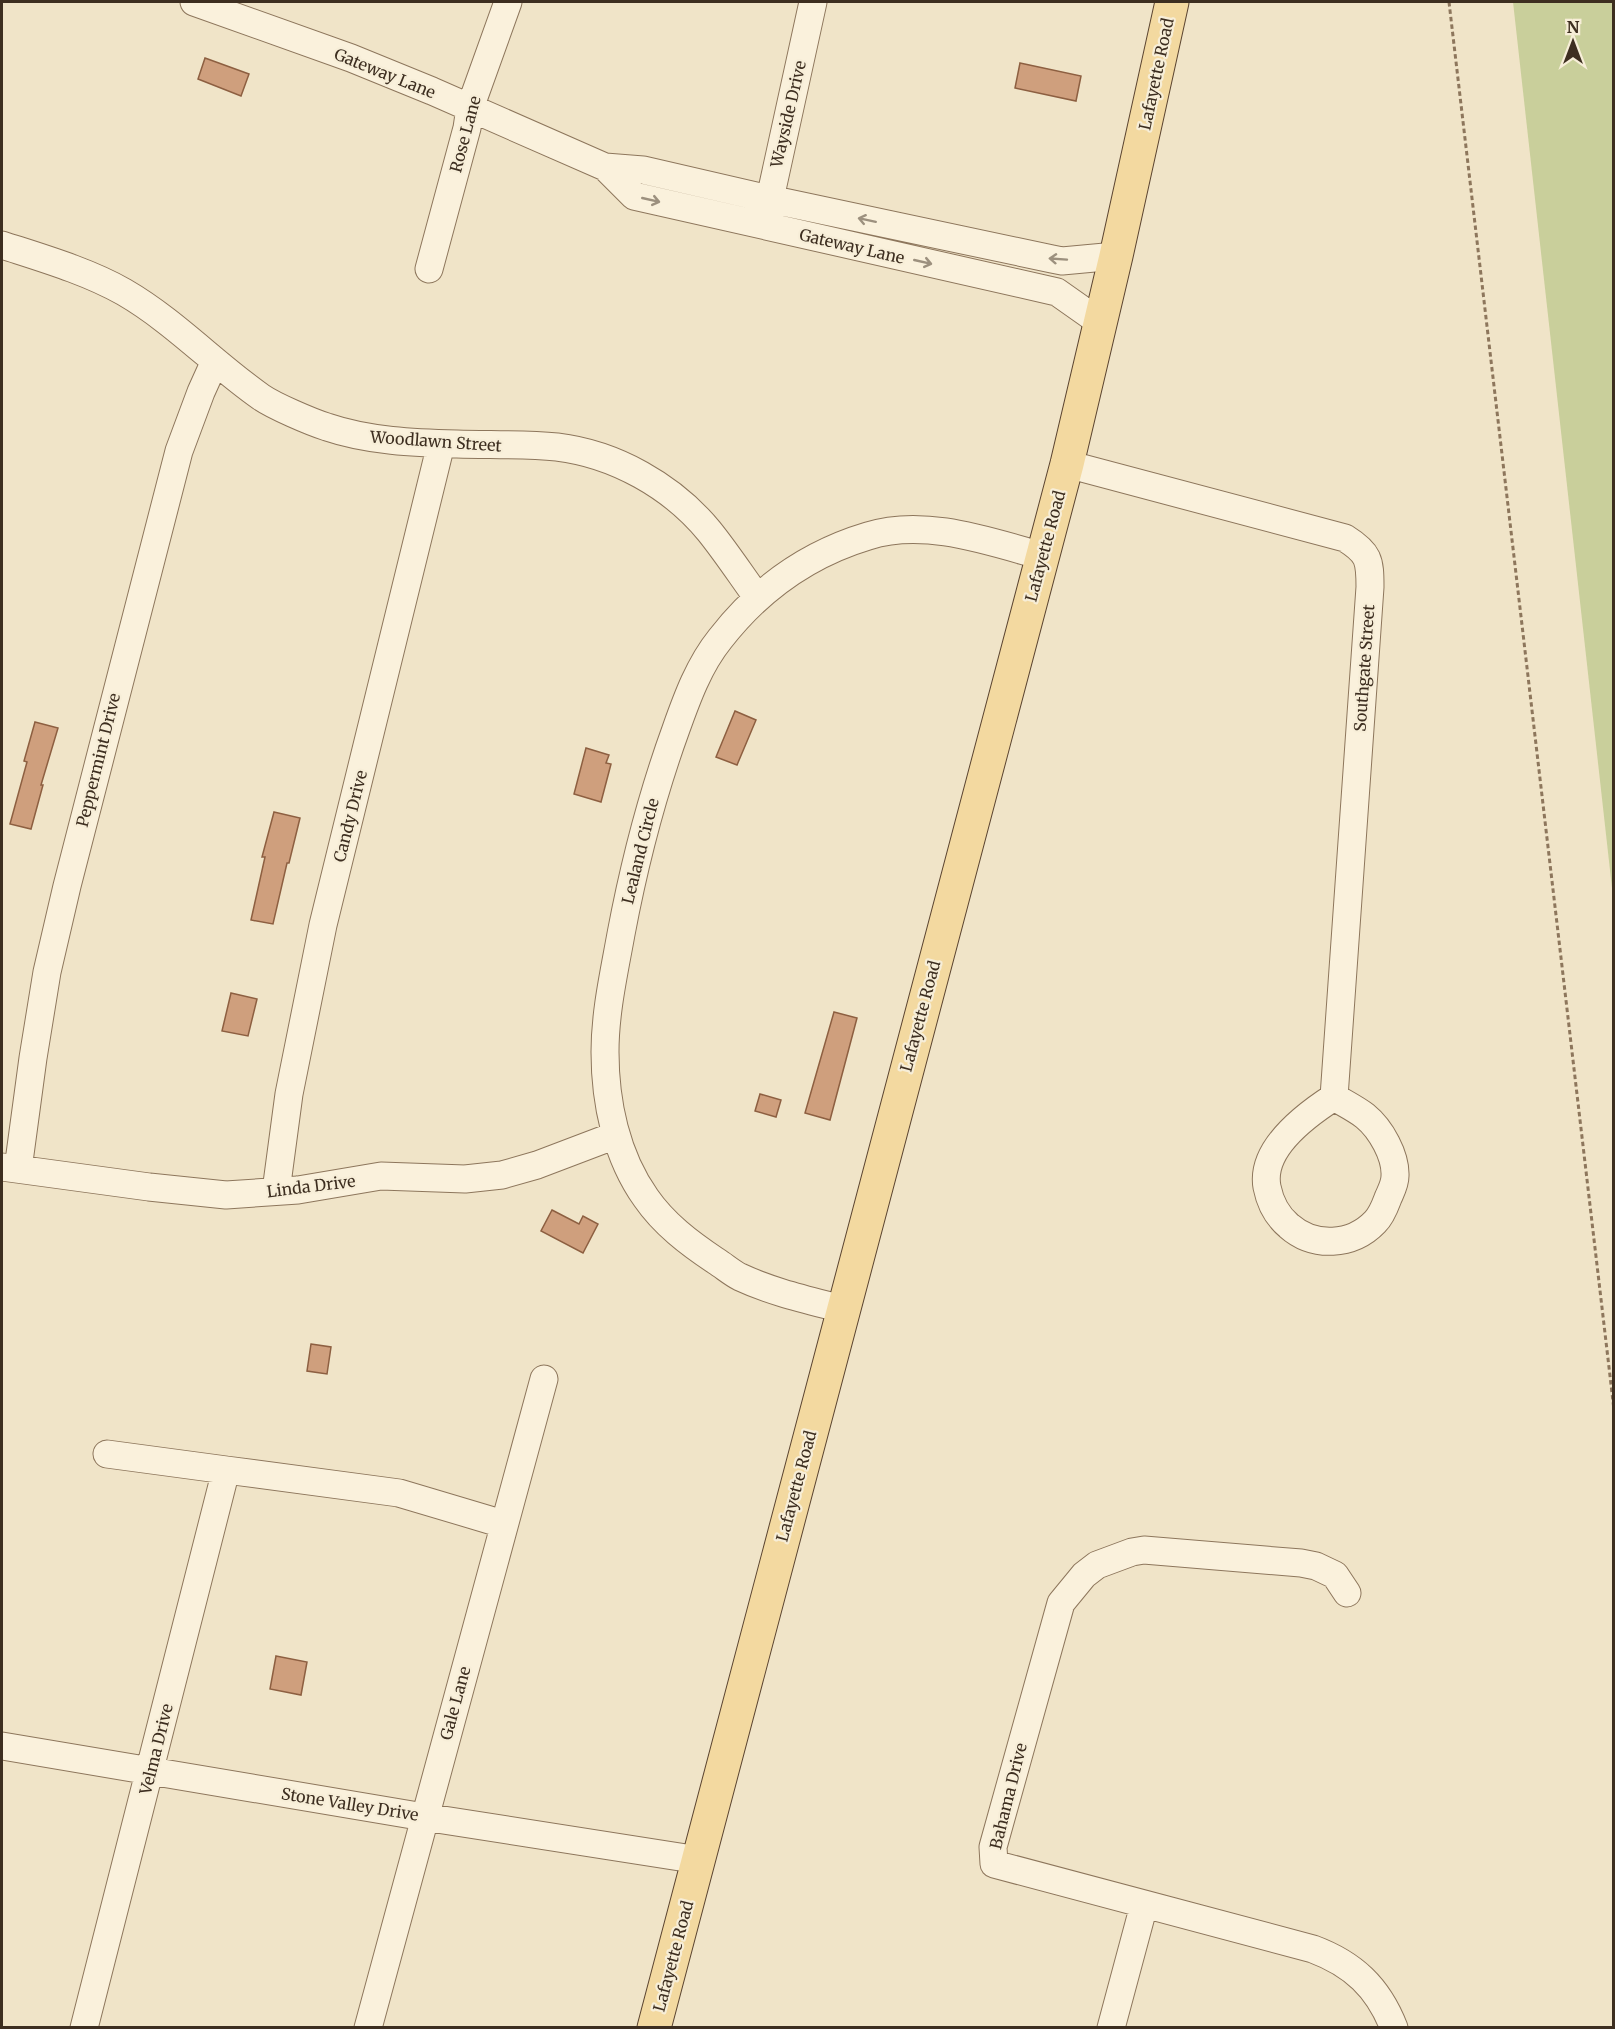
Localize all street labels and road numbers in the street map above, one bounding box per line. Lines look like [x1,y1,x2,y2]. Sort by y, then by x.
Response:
street label: Lafayette Road [1134,16,1178,132]
street label: Gateway Lane [332,44,438,102]
street label: Wayside Drive [766,59,810,170]
street label: Rose Lane [445,94,485,174]
street label: Gateway Lane [797,224,907,268]
street label: Woodlawn Street [369,426,503,456]
street label: Lafayette Road [1021,488,1070,604]
street label: Southgate Street [1350,603,1378,732]
street label: Peppermint Drive [72,691,124,829]
street label: Candy Drive [329,768,371,864]
street label: Lealand Circle [617,796,663,906]
street label: Lafayette Road [896,958,945,1074]
street label: Linda Drive [265,1171,357,1201]
street label: Lafayette Road [772,1428,821,1544]
street label: Gale Lane [436,1664,474,1742]
street label: Velma Drive [135,1702,177,1797]
street label: Bahama Drive [985,1741,1031,1851]
street label: Stone Valley Drive [280,1783,420,1825]
street label: Lafayette Road [649,1898,698,2014]

